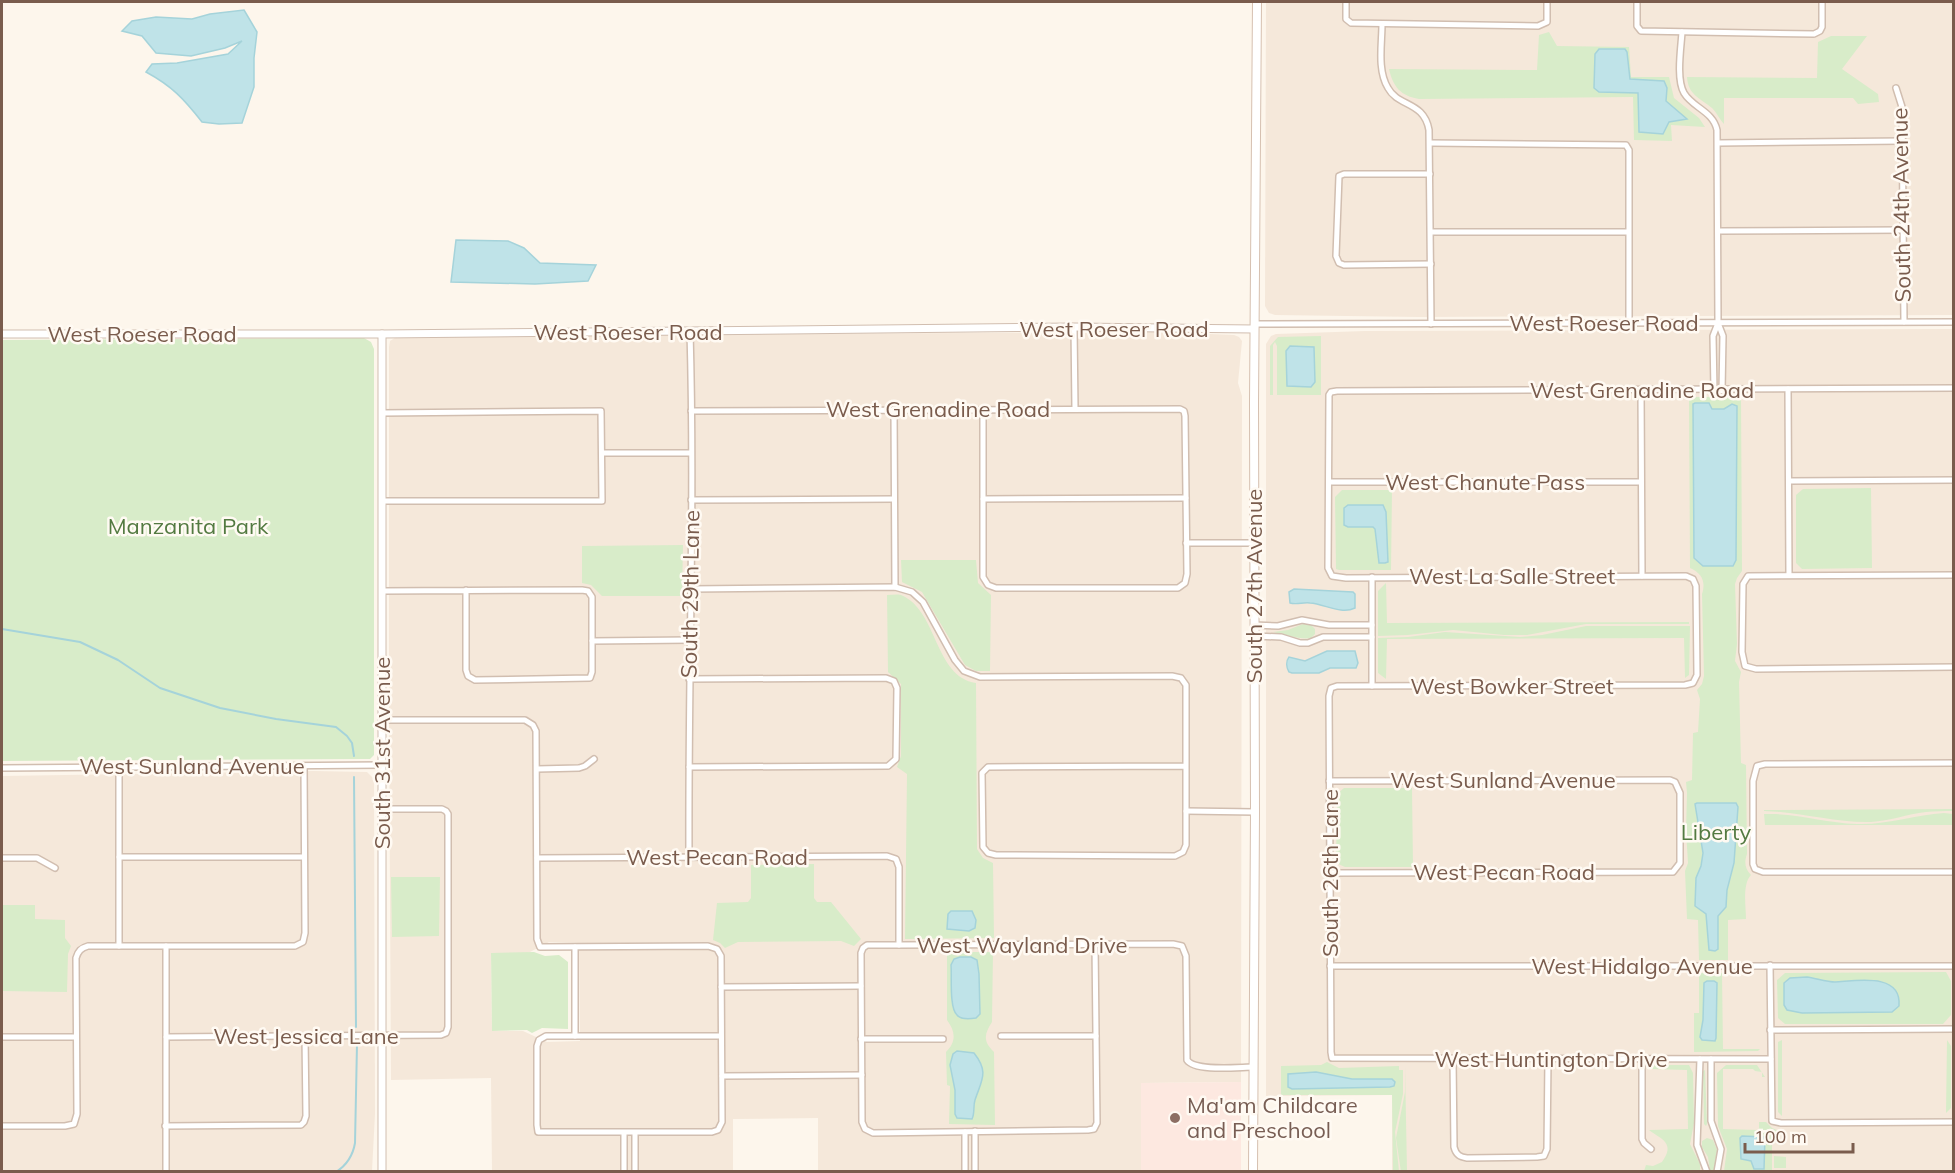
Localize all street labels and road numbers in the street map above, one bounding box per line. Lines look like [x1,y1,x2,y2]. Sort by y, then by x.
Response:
street label: South 24th Avenue [1885,107,1917,303]
street label: West Roeser Road [1509,309,1699,337]
street label: West Roeser Road [1019,315,1209,343]
street label: West Roeser Road [533,318,723,346]
street label: West Roeser Road [47,320,237,348]
street label: West Grenadine Road [1530,376,1754,404]
street label: West Grenadine Road [826,395,1050,423]
street label: West Chanute Pass [1385,468,1585,496]
street label: South 27th Avenue [1240,489,1268,683]
street label: South 29th Lane [675,510,705,678]
street label: West La Salle Street [1409,562,1615,590]
street label: South 31st Avenue [368,657,396,849]
street label: West Bowker Street [1410,672,1614,700]
street label: West Sunland Avenue [79,752,305,780]
street label: West Sunland Avenue [1390,766,1616,794]
street label: South 26th Lane [1316,789,1344,957]
street label: West Pecan Road [626,843,808,871]
street label: West Pecan Road [1413,858,1595,886]
street label: West Wayland Drive [917,931,1127,959]
street label: West Hidalgo Avenue [1531,952,1753,980]
street label: West Jessica Lane [213,1022,399,1050]
street label: West Huntington Drive [1435,1045,1667,1073]

